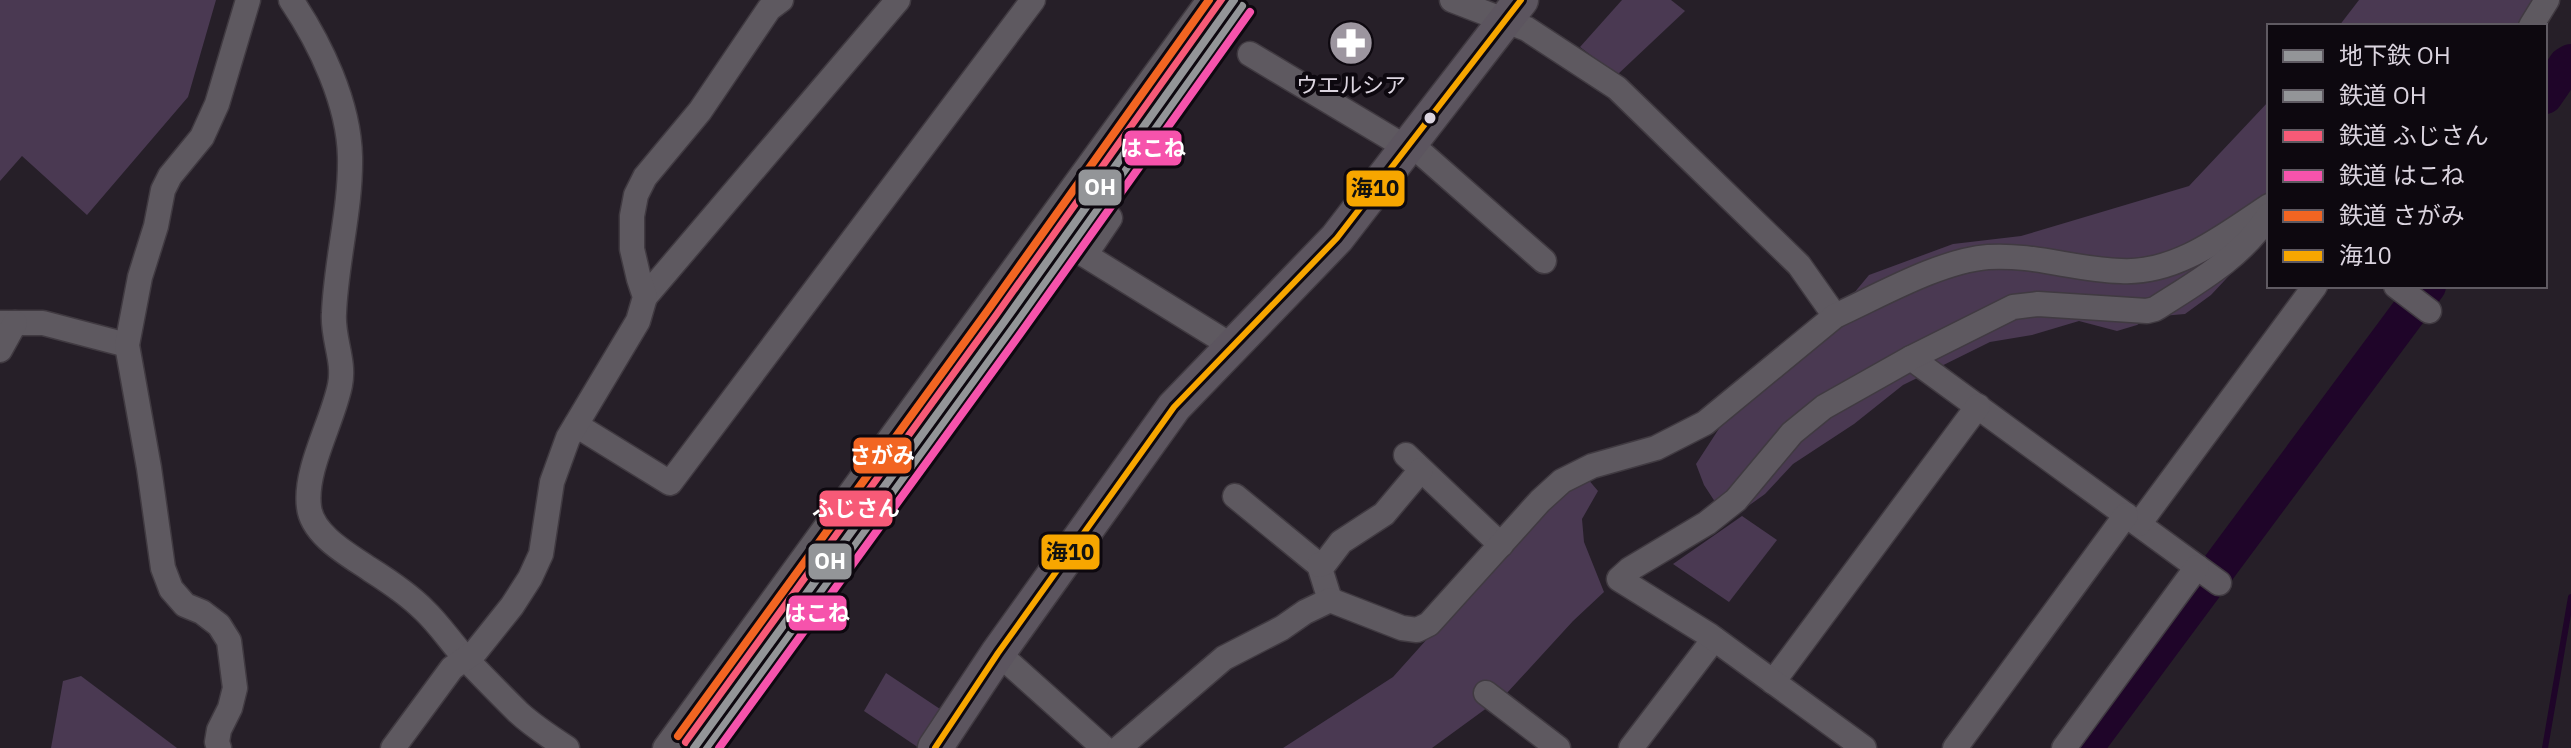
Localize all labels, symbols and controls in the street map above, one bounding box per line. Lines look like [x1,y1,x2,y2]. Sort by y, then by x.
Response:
pharmacy icon: ウエルシア [1327,19,1375,67]
legend [2267,24,2547,288]
text: 地下鉄 OH [2339,39,2451,71]
place label: ウエルシア [1296,70,1406,99]
text: 鉄道 OH [2339,79,2427,111]
unlabelled marker [1422,110,1438,126]
text: 鉄道 ふじさん [2339,119,2489,151]
line badge: はこね [1123,129,1183,167]
text: はこね [1120,133,1186,162]
text: 鉄道 はこね [2339,159,2465,191]
line badge: OH [1077,168,1123,207]
line badge: 海10 [1345,169,1406,208]
text: OH [1084,172,1116,201]
text: 海10 [1351,173,1399,202]
text: 鉄道 さがみ [2339,199,2465,231]
text: 海10 [2339,239,2392,271]
line badge: さがみ [852,436,913,475]
text: さがみ [849,440,915,469]
line badge: ふじさん [818,489,894,528]
text: ふじさん [812,493,900,522]
line badge: 海10 [1040,533,1101,571]
text: 海10 [1046,537,1094,566]
line badge: OH [807,542,853,581]
text: OH [814,546,846,575]
line badge: はこね [787,594,848,632]
text: はこね [784,598,850,627]

